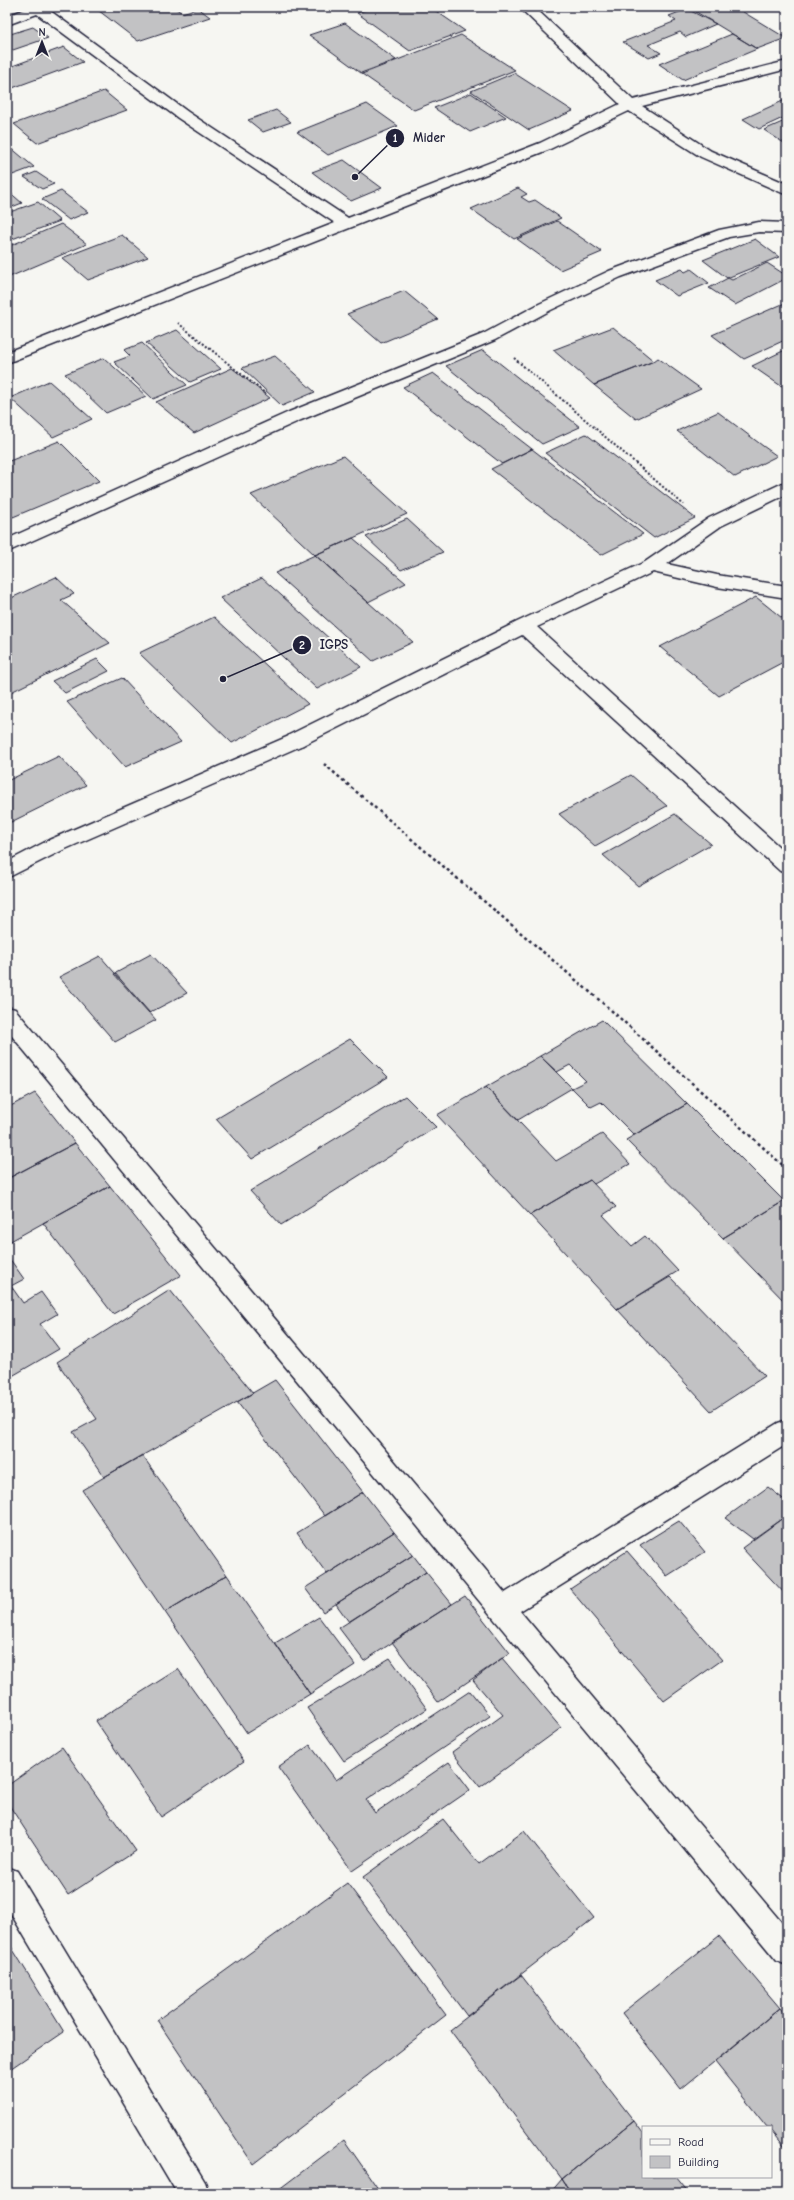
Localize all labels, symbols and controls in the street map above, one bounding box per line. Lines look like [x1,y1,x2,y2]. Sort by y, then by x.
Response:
north arrow [22,22,62,62]
text: N [38,26,46,39]
callout: Mider [385,125,453,150]
text: Mider [413,130,446,145]
text: 1 [393,131,398,145]
callout: IGPS [292,632,356,657]
text: IGPS [320,637,348,652]
text: 2 [299,638,305,652]
legend [642,2126,772,2178]
text: Road [678,2135,704,2149]
text: Building [678,2155,719,2169]

